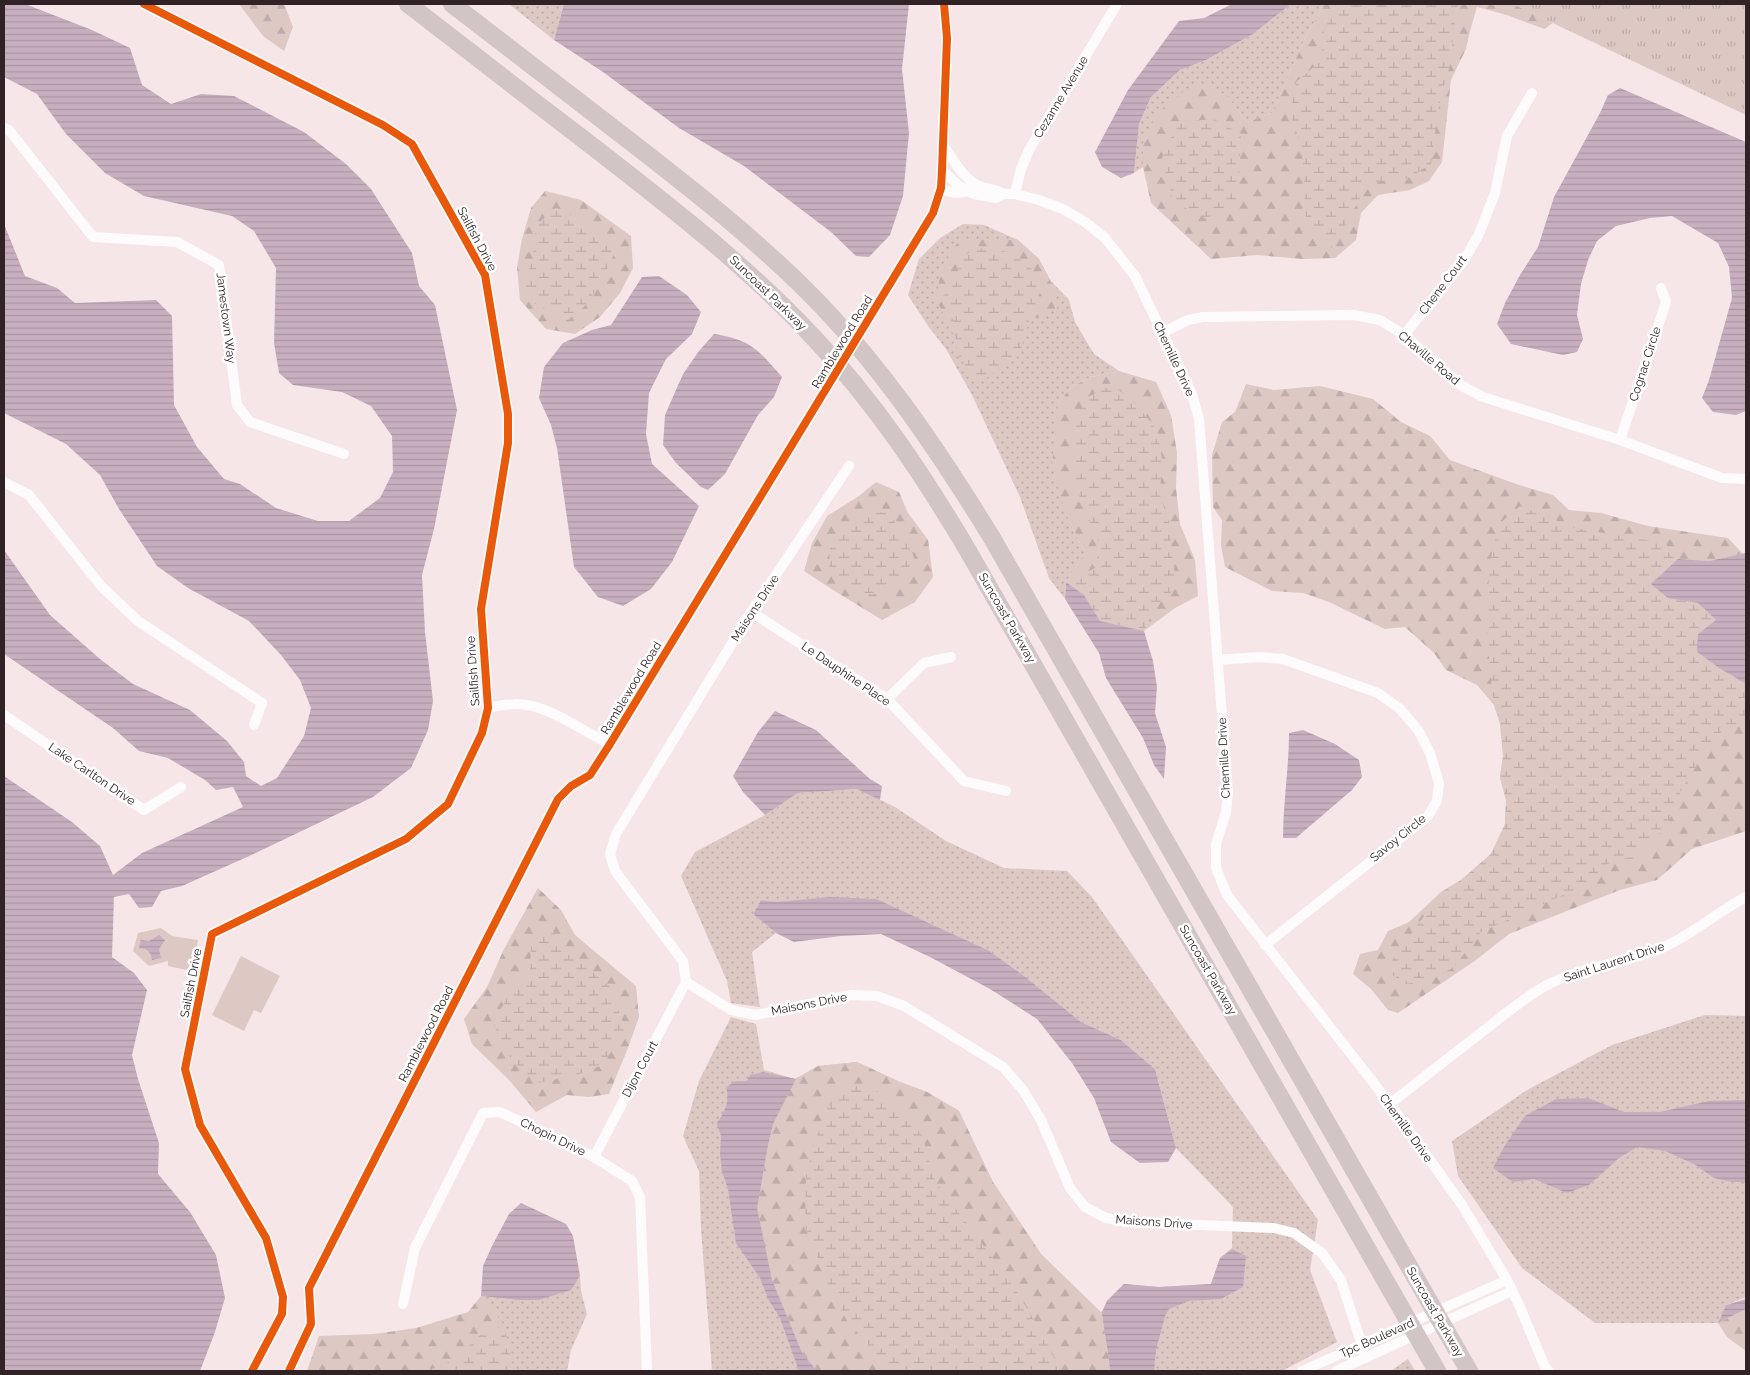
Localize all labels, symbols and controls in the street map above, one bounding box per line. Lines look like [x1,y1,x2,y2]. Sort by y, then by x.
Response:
street label: Cezanne Avenue [1031,53,1091,141]
street label: Sailfish Drive [454,205,500,273]
street label: Suncoast Parkway [727,253,810,334]
street label: Chene Court [1416,253,1470,317]
street label: Jamestown Way [214,272,239,365]
street label: Ramblewood Road [809,293,875,391]
street label: Chemille Drive [1151,319,1197,399]
street label: Cognac Circle [1626,325,1664,403]
street label: Chaville Road [1395,328,1463,388]
street label: Suncoast Parkway [976,571,1039,666]
street label: Maisons Drive [728,572,782,644]
street label: Sailfish Drive [464,635,482,707]
street label: Ramblewood Road [598,639,664,737]
street label: Le Dauphine Place [799,639,893,709]
street label: Chemille Drive [1215,717,1233,799]
street label: Lake Carlton Drive [46,740,138,808]
street label: Savoy Circle [1367,811,1429,865]
street label: Suncoast Parkway [1177,923,1240,1018]
street label: Saint Laurent Drive [1562,939,1666,985]
street label: Sailfish Drive [177,947,205,1019]
street label: Ramblewood Road [396,984,456,1084]
street label: Maisons Drive [770,990,848,1018]
street label: Dijon Court [619,1038,661,1100]
street label: Chemille Drive [1376,1091,1436,1165]
street label: Chopin Drive [518,1115,588,1159]
street label: Maisons Drive [1115,1212,1193,1232]
street label: Suncoast Parkway [1404,1265,1467,1360]
street label: Tpc Boulevard [1338,1315,1416,1361]

